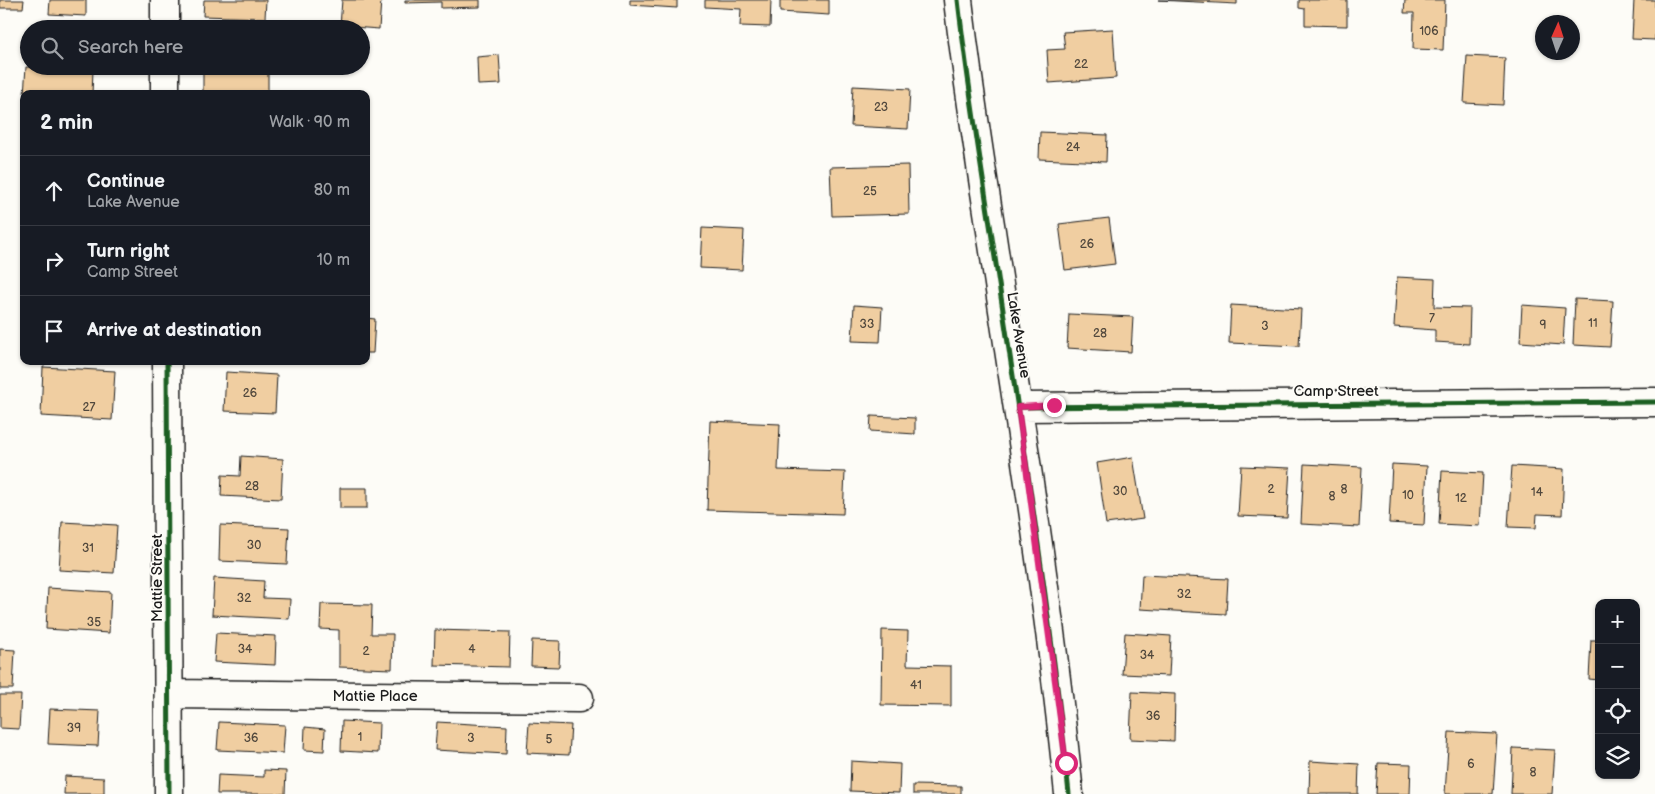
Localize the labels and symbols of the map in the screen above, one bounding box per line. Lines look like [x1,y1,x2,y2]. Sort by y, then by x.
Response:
north arrow [1535,15,1580,60]
house number: 106 [1419,24,1439,39]
house number: 22 [1074,57,1088,72]
house number: 23 [874,100,888,115]
house number: 24 [1066,140,1081,155]
house number: 25 [863,184,877,199]
house number: 26 [1080,237,1094,252]
street label: Lake Avenue [1002,291,1035,380]
house number: 7 [1429,311,1435,326]
house number: 11 [1588,316,1598,331]
house number: 33 [860,317,874,332]
house number: 9 [1540,318,1547,333]
house number: 3 [1261,319,1269,334]
house number: 28 [1093,326,1107,341]
street label: Camp Street [1293,382,1379,401]
house number: 26 [243,386,257,401]
route end [1043,394,1066,417]
house number: 27 [83,400,96,415]
house number: 28 [245,479,259,494]
house number: 2 [1267,482,1275,497]
house number: 8 [1341,482,1348,497]
house number: 30 [1113,484,1127,499]
house number: 14 [1531,485,1544,500]
house number: 10 [1402,488,1414,503]
house number: 8 [1329,489,1336,504]
house number: 12 [1455,491,1467,506]
street label: Mattie Street [148,534,167,622]
house number: 30 [247,538,261,553]
house number: 31 [82,541,94,556]
house number: 32 [1177,587,1191,602]
house number: 32 [237,591,251,606]
house number: 35 [87,615,101,630]
house number: 34 [238,642,253,657]
house number: 4 [468,642,476,657]
house number: 2 [362,644,370,659]
house number: 34 [1140,648,1155,663]
house number: 41 [910,678,922,693]
street label: Mattie Place [332,687,418,706]
house number: 36 [1146,709,1160,724]
house number: 39 [67,721,81,736]
house number: 1 [358,730,362,745]
house number: 36 [244,731,258,746]
house number: 3 [467,731,475,746]
house number: 5 [546,732,553,747]
route start [1055,752,1078,775]
house number: 6 [1467,757,1475,772]
house number: 8 [1530,765,1537,780]

